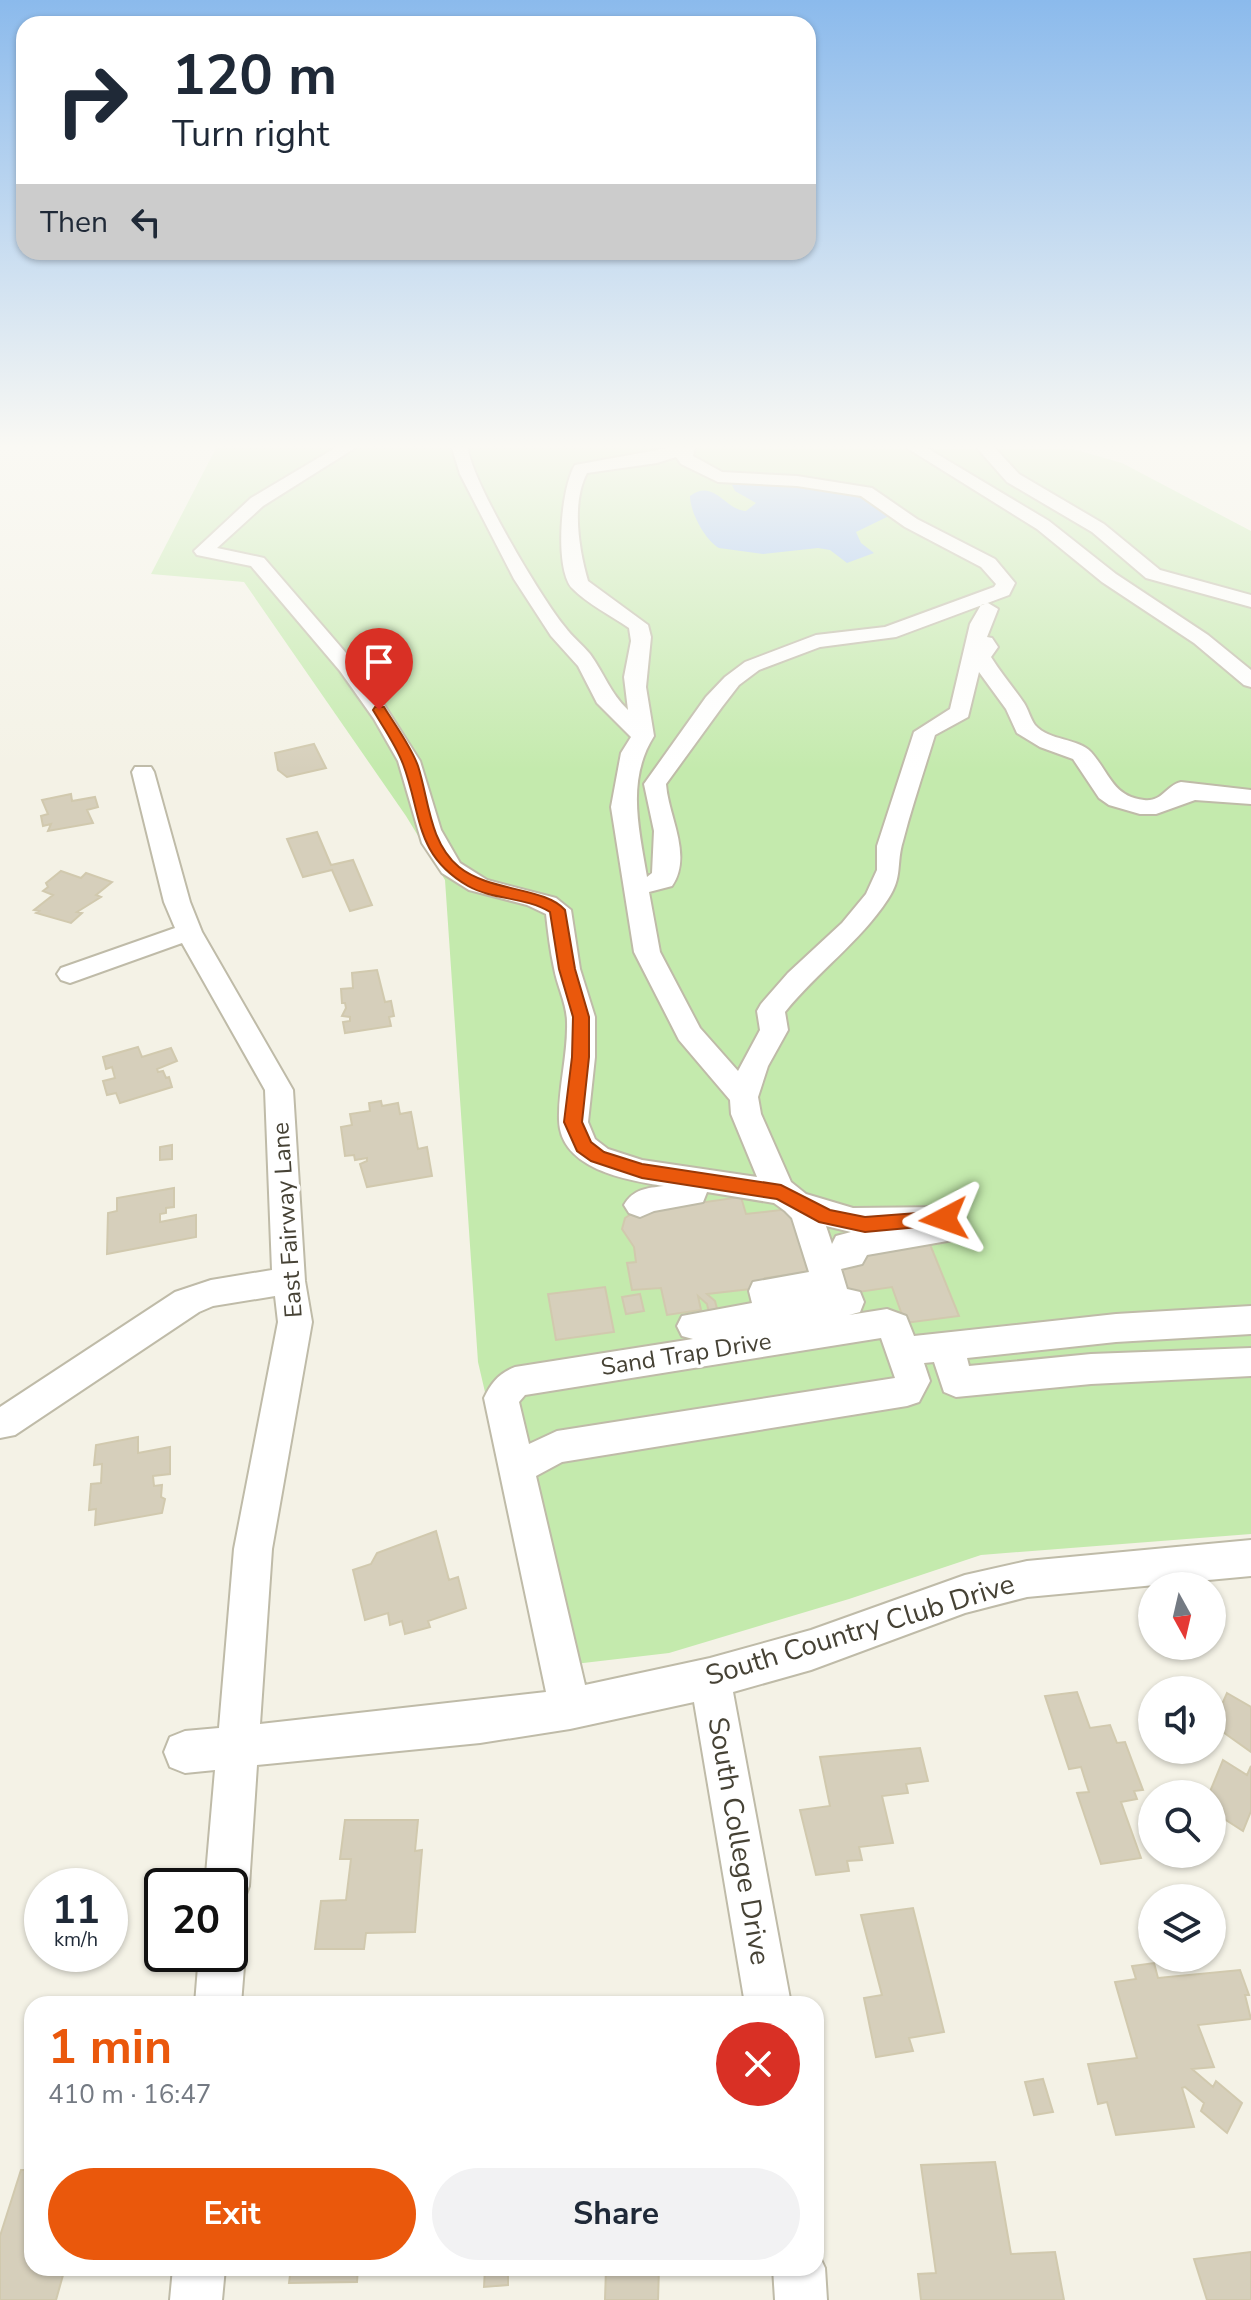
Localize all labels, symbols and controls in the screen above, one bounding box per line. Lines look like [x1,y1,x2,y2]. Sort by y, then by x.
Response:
text: 120 m [172,37,337,114]
icon: right [40,48,144,152]
text: Turn right [172,110,329,159]
icon: left [124,200,168,244]
text: Then [40,202,108,243]
pin [345,628,413,710]
icon: arrive [357,640,401,684]
street label: East Fairway Lane [264,1121,310,1319]
position arrow [902,1177,986,1261]
street label: Sand Trap Drive [598,1325,774,1383]
street label: South Country Club Drive [701,1565,1019,1695]
north arrow [1138,1572,1226,1660]
map controls [1138,1572,1226,1972]
button: sound [1138,1676,1226,1764]
street label: South College Drive [698,1714,780,1968]
button: search [1138,1780,1226,1868]
speed limit sign: 20 [144,1868,248,1972]
text: 11 [52,1883,100,1937]
button: layers [1138,1884,1226,1972]
text: km/h [54,1926,98,1953]
text: 1 min [48,2014,172,2080]
button: close [716,2022,800,2106]
text: 410 m · 16:47 [48,2077,211,2112]
button: Exit [48,2168,416,2260]
button: Share [432,2168,800,2260]

